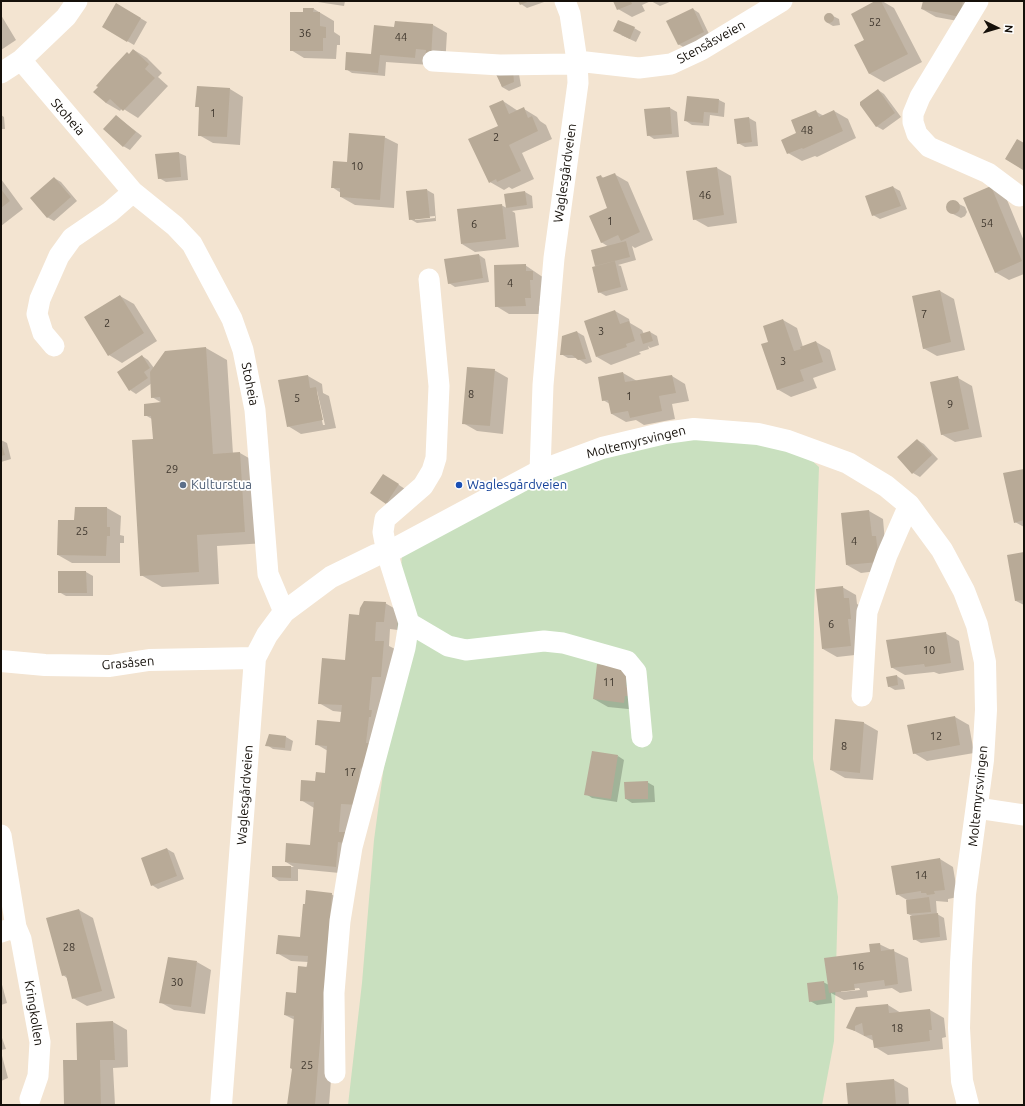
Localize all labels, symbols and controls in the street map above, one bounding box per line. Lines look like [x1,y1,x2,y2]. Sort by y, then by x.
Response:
north arrow [977,8,1017,48]
house number: 52 [869,15,881,29]
street label: Stensåsveien [674,17,748,67]
text: N [1003,24,1015,34]
house number: 36 [299,26,311,40]
house number: 44 [395,30,407,44]
street label: Stoheia [48,95,88,139]
house number: 1 [210,106,216,120]
street label: Waglesgårdveien [550,122,580,224]
house number: 48 [801,123,813,137]
house number: 2 [493,130,499,144]
house number: 10 [351,159,363,173]
house number: 46 [699,188,711,202]
house number: 1 [607,214,613,228]
house number: 54 [981,216,993,230]
house number: 6 [471,217,477,231]
house number: 4 [507,276,513,290]
house number: 7 [921,307,927,321]
house number: 2 [104,316,110,330]
house number: 3 [598,324,604,338]
house number: 3 [780,354,786,368]
street label: Stoheia [238,361,262,407]
house number: 8 [468,387,474,401]
house number: 1 [626,389,632,403]
house number: 5 [294,391,300,405]
house number: 9 [947,397,953,411]
street label: Moltemyrsvingen [585,422,687,462]
house number: 29 [166,462,178,476]
place label: Kulturstua [191,477,252,493]
place label: Waglesgårdveien [467,477,567,493]
marker: Kulturstua [178,480,188,490]
marker: Waglesgårdveien [454,480,464,490]
house number: 25 [76,524,88,538]
house number: 4 [851,534,857,548]
house number: 6 [828,617,834,631]
house number: 10 [923,643,935,657]
street label: Grasåsen [101,653,155,673]
house number: 11 [603,675,615,689]
house number: 12 [930,729,942,743]
house number: 8 [841,739,847,753]
street label: Waglesgårdveien [234,745,256,845]
street label: Moltemyrsvingen [965,745,991,847]
house number: 17 [344,765,356,779]
house number: 14 [915,868,927,882]
house number: 28 [63,940,75,954]
house number: 16 [852,959,864,973]
house number: 30 [171,975,183,989]
street label: Kringkollen [21,979,47,1047]
house number: 18 [891,1021,903,1035]
house number: 25 [301,1058,313,1072]

